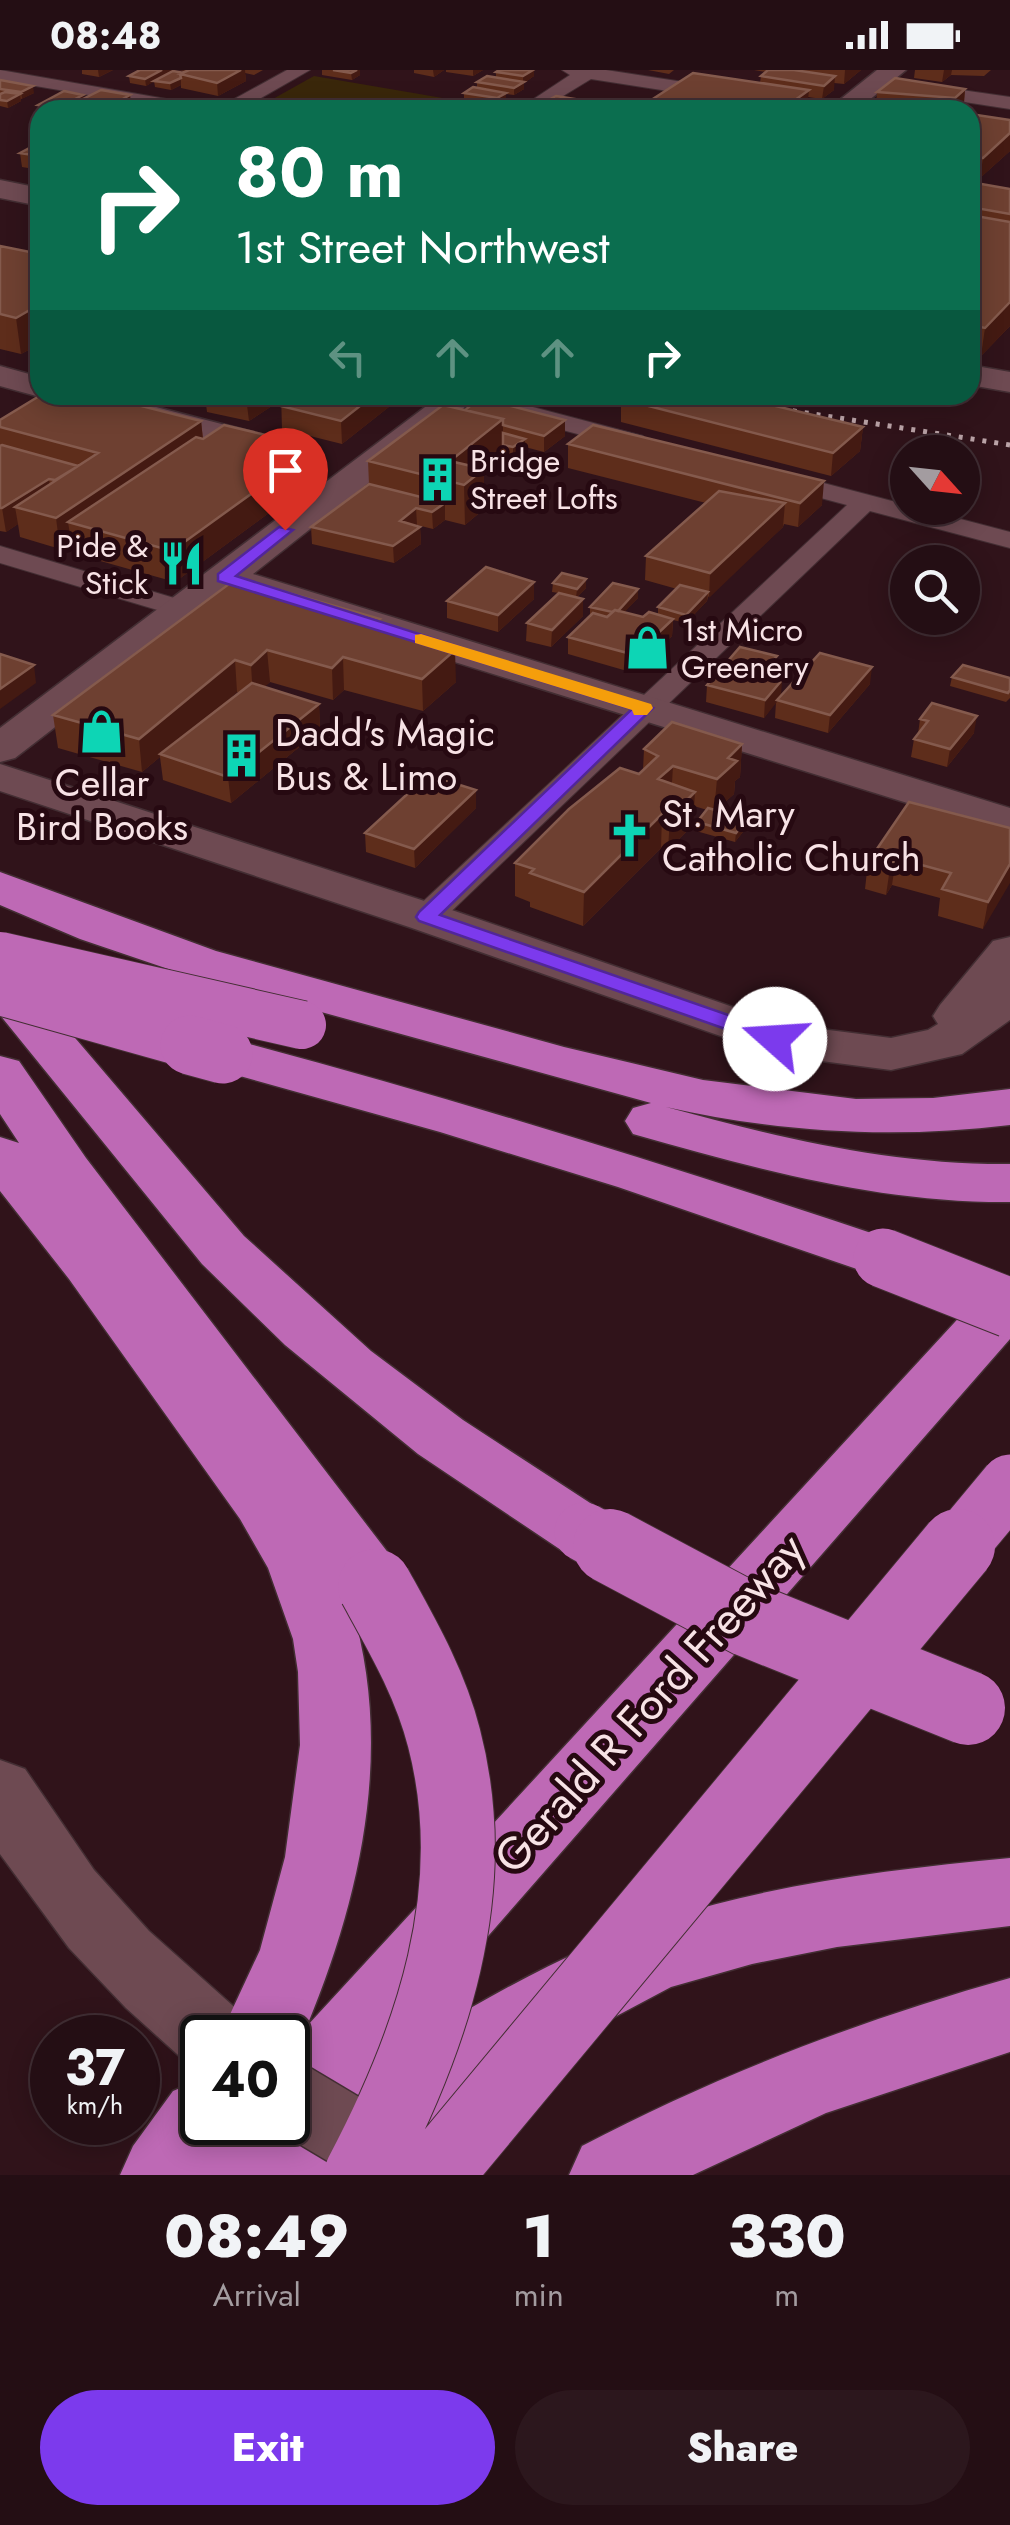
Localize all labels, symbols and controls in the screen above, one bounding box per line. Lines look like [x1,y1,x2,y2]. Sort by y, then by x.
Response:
text: 08:48 [50,8,162,63]
text: 80 m [235,122,404,223]
icon: right [70,140,200,270]
text: 1st Street Northwest [235,215,610,280]
icon: left [320,330,375,385]
icon: ahead [425,330,480,385]
icon: ahead [530,330,585,385]
icon: right [635,330,690,385]
pin [243,428,328,531]
north arrow [890,435,980,525]
map controls [890,435,980,635]
place label: Bridge Street Lofts [470,438,618,521]
icon: arrive [258,443,313,498]
building icon: Bridge Street Lofts [413,455,461,503]
place label: Pide & Stick [56,523,149,606]
restaurant icon: Pide & Stick [157,540,205,588]
button: search [890,545,980,635]
place label: 1st Micro Greenery [681,607,809,690]
shop icon: 1st Micro Greenery [624,624,672,672]
place label: Dadd's Magic Bus & Limo [275,705,495,804]
shop icon: Cellar Bird Books [78,707,126,755]
building icon: Dadd's Magic Bus & Limo [218,731,266,779]
place label: Cellar Bird Books [16,755,188,854]
place label: St. Mary Catholic Church [662,786,921,885]
church icon: St. Mary Catholic Church [605,812,653,860]
position arrow [723,987,827,1091]
street label: Gerald R Ford Freeway [479,1519,820,1888]
speed limit sign: 40 [180,2015,310,2145]
text: 37 [65,2031,125,2104]
text: km/h [67,2087,123,2123]
text: 08:49 [164,2193,350,2280]
text: 1 [523,2193,554,2280]
text: 330 [728,2193,846,2280]
text: Arrival [213,2272,301,2318]
text: min [514,2272,564,2318]
text: m [774,2272,799,2318]
button: Exit [40,2390,495,2505]
button: Share [515,2390,970,2505]

